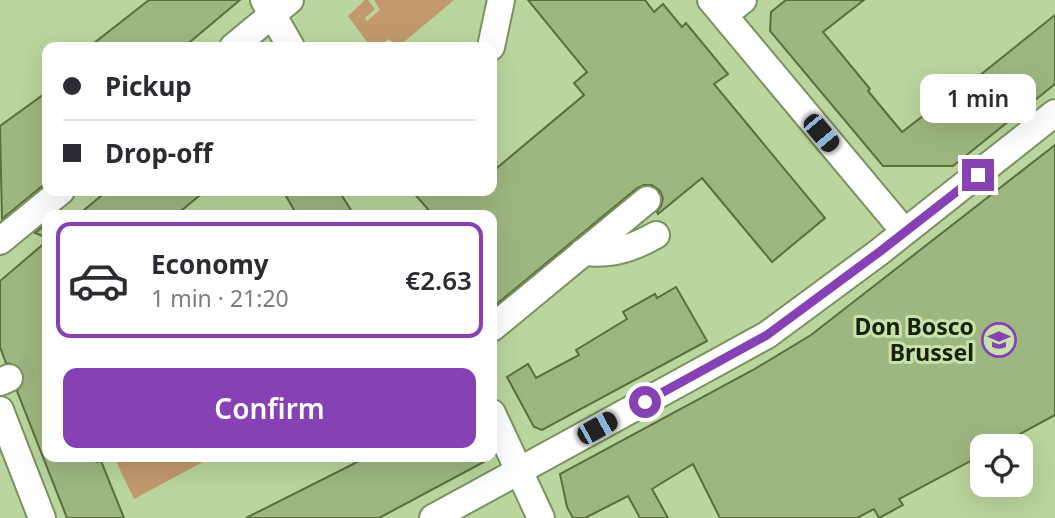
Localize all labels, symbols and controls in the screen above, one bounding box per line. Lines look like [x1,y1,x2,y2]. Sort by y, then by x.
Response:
text: Pickup [105,68,192,104]
callout: 1 min [920,74,1036,122]
text: 1 min [947,82,1009,114]
car [800,110,843,156]
text: Drop-off [105,135,212,171]
route end [962,159,994,191]
text: Economy [151,246,269,282]
icon: car [67,249,130,312]
text: €2.63 [405,262,472,298]
text: 1 min · 21:20 [151,282,289,314]
place label: Don Bosco Brussel [854,310,974,368]
school or university icon: Don Bosco Brussel [980,321,1018,359]
button: Confirm [63,368,476,448]
route start [629,386,661,418]
car [574,409,621,447]
map controls [970,434,1033,497]
button: locate [970,434,1033,497]

